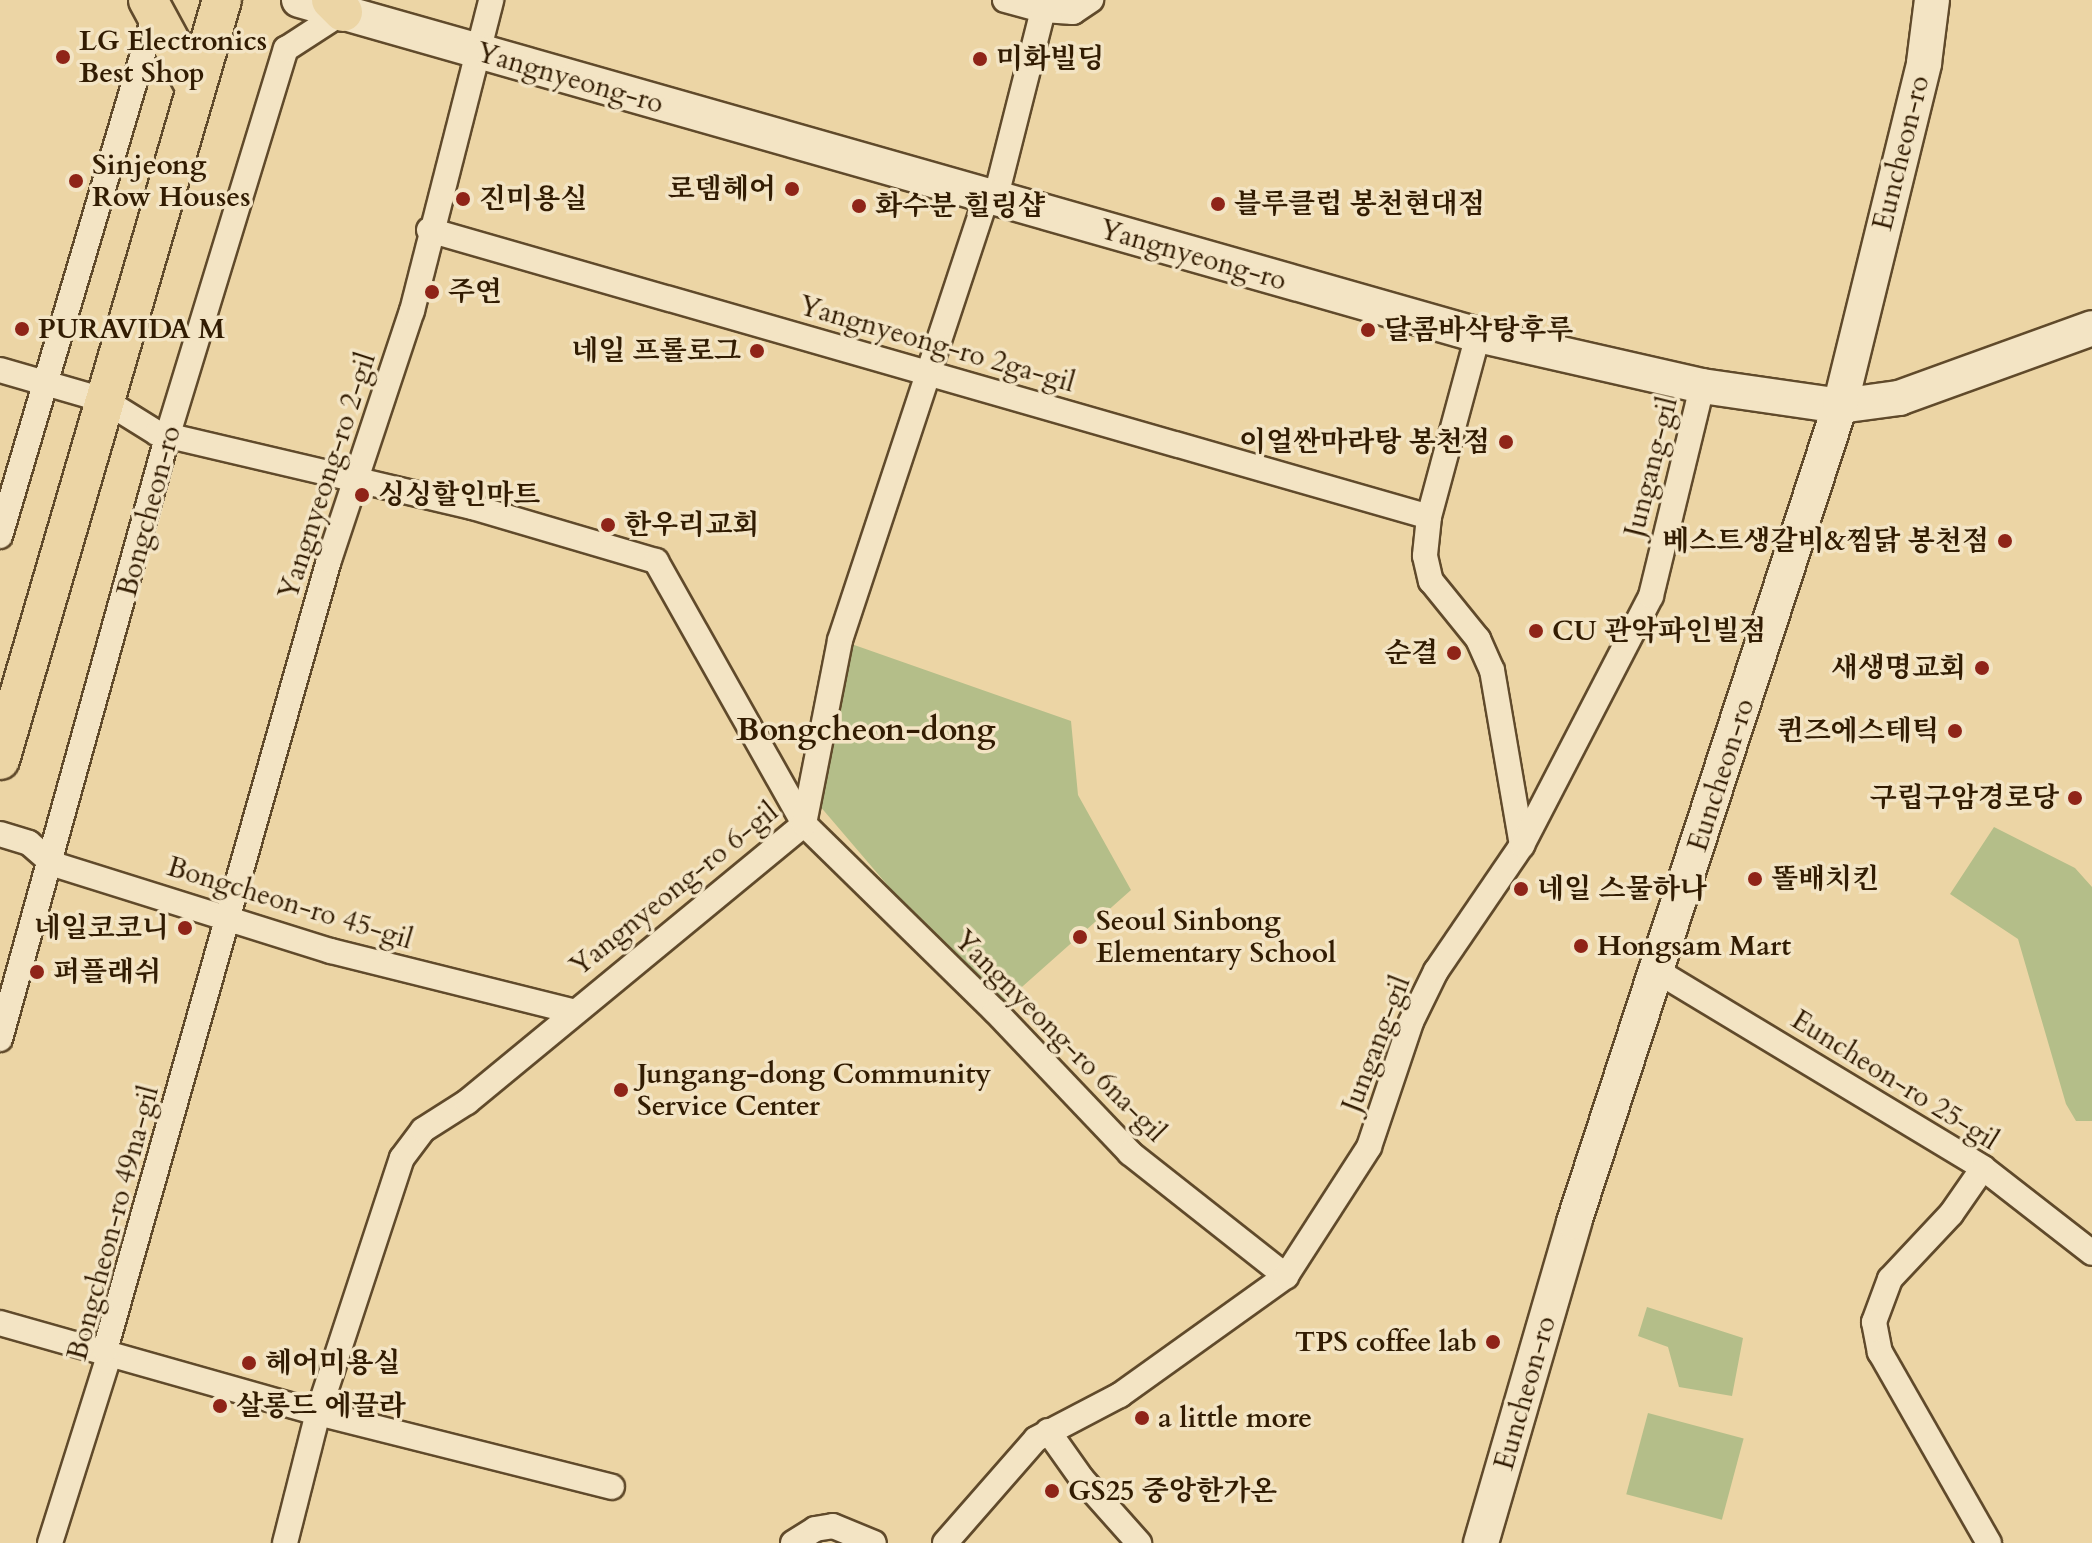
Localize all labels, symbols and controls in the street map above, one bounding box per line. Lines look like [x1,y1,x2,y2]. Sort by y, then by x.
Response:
place label: LG Electronics Best Shop [79,24,267,90]
street label: Yangnyeong-ro [473,35,667,121]
place label: 미화빌딩 [996,42,1104,76]
marker: LG Electronics Best Shop [54,48,72,66]
marker: 미화빌딩 [971,50,989,68]
street label: Euncheon-ro [1866,72,1936,234]
place label: Sinjeong Row Houses [92,148,251,214]
marker: Sinjeong Row Houses [67,172,85,190]
place label: 로뎀헤어 [668,172,776,206]
marker: 로뎀헤어 [783,180,801,198]
place label: 진미용실 [479,182,587,216]
place label: 블루클럽 봉천현대점 [1234,187,1485,221]
place label: 화수분 힐링샵 [875,189,1045,223]
marker: 진미용실 [454,190,472,208]
marker: 블루클럽 봉천현대점 [1209,195,1227,213]
marker: 화수분 힐링샵 [850,197,868,215]
street label: Yangnyeong-ro [1096,212,1290,298]
place label: 주연 [448,275,502,309]
marker: 주연 [423,283,441,301]
street label: Yangnyeong-ro 2ga-gil [795,289,1079,399]
place label: PURAVIDA M [38,312,225,346]
place label: 달콤바삭탕후루 [1384,313,1573,347]
marker: PURAVIDA M [13,320,31,338]
marker: 달콤바삭탕후루 [1359,321,1377,339]
place label: 네일 프롤로그 [571,334,741,368]
marker: 네일 프롤로그 [748,342,766,360]
street label: Yangnyeong-ro 2-gil [271,348,383,604]
street label: Jungang-gil [1617,393,1685,541]
street label: Bongcheon-ro [110,422,188,600]
place label: 이얼싼마라탕 봉천점 [1239,425,1490,459]
marker: 이얼싼마라탕 봉천점 [1497,433,1515,451]
place label: 싱싱할인마트 [378,478,540,512]
marker: 싱싱할인마트 [353,486,371,504]
place label: 한우리교회 [624,508,759,542]
marker: 한우리교회 [599,516,617,534]
place label: 베스트생갈비&찜닭 봉천점 [1662,524,1989,558]
marker: 베스트생갈비&찜닭 봉천점 [1996,532,2014,550]
place label: CU 관악파인빌점 [1552,614,1766,648]
marker: CU 관악파인빌점 [1527,622,1545,640]
place label: 순결 [1384,636,1438,670]
marker: 순결 [1445,644,1463,662]
place label: 새생명교회 [1831,651,1966,685]
marker: 새생명교회 [1973,659,1991,677]
street label: Euncheon-ro [1681,695,1761,855]
district label: Bongcheon-dong [736,711,996,749]
place label: 퀸즈에스테틱 [1777,714,1939,748]
marker: 퀸즈에스테틱 [1946,722,1964,740]
place label: 구립구암경로당 [1870,781,2059,815]
marker: 구립구암경로당 [2066,789,2084,807]
street label: Yangnyeong-ro 6-gil [563,795,785,983]
street label: Bongcheon-ro 45-gil [163,850,417,956]
place label: 똘배치킨 [1771,862,1879,896]
marker: 똘배치킨 [1746,870,1764,888]
place label: 네일 스물하나 [1537,872,1707,906]
marker: 네일 스물하나 [1512,880,1530,898]
place label: Seoul Sinbong Elementary School [1096,904,1336,970]
place label: 네일코코니 [34,911,169,945]
marker: 네일코코니 [176,919,194,937]
street label: Yangnyeong-ro 6na-gil [947,923,1173,1149]
marker: Seoul Sinbong Elementary School [1071,928,1089,946]
place label: Hongsam Mart [1597,929,1791,963]
marker: Hongsam Mart [1572,937,1590,955]
place label: 퍼플래쉬 [53,955,161,989]
marker: 퍼플래쉬 [28,963,46,981]
street label: Jungang-gil [1335,971,1417,1117]
street label: Euncheon-ro 25-gil [1785,1003,2005,1157]
place label: Jungang-dong Community Service Center [637,1057,991,1123]
marker: Jungang-dong Community Service Center [612,1081,630,1099]
street label: Bongcheon-ro 49na-gil [60,1082,166,1364]
street label: Euncheon-ro [1487,1312,1563,1474]
place label: TPS coffee lab [1295,1325,1477,1359]
marker: TPS coffee lab [1484,1333,1502,1351]
place label: 헤어미용실 [265,1346,400,1380]
marker: 헤어미용실 [240,1354,258,1372]
place label: 살롱드 에끌라 [236,1389,406,1423]
marker: 살롱드 에끌라 [211,1397,229,1415]
place label: a little more [1158,1401,1312,1435]
marker: a little more [1133,1409,1151,1427]
place label: GS25 중앙한가온 [1068,1474,1277,1508]
marker: GS25 중앙한가온 [1043,1482,1061,1500]

